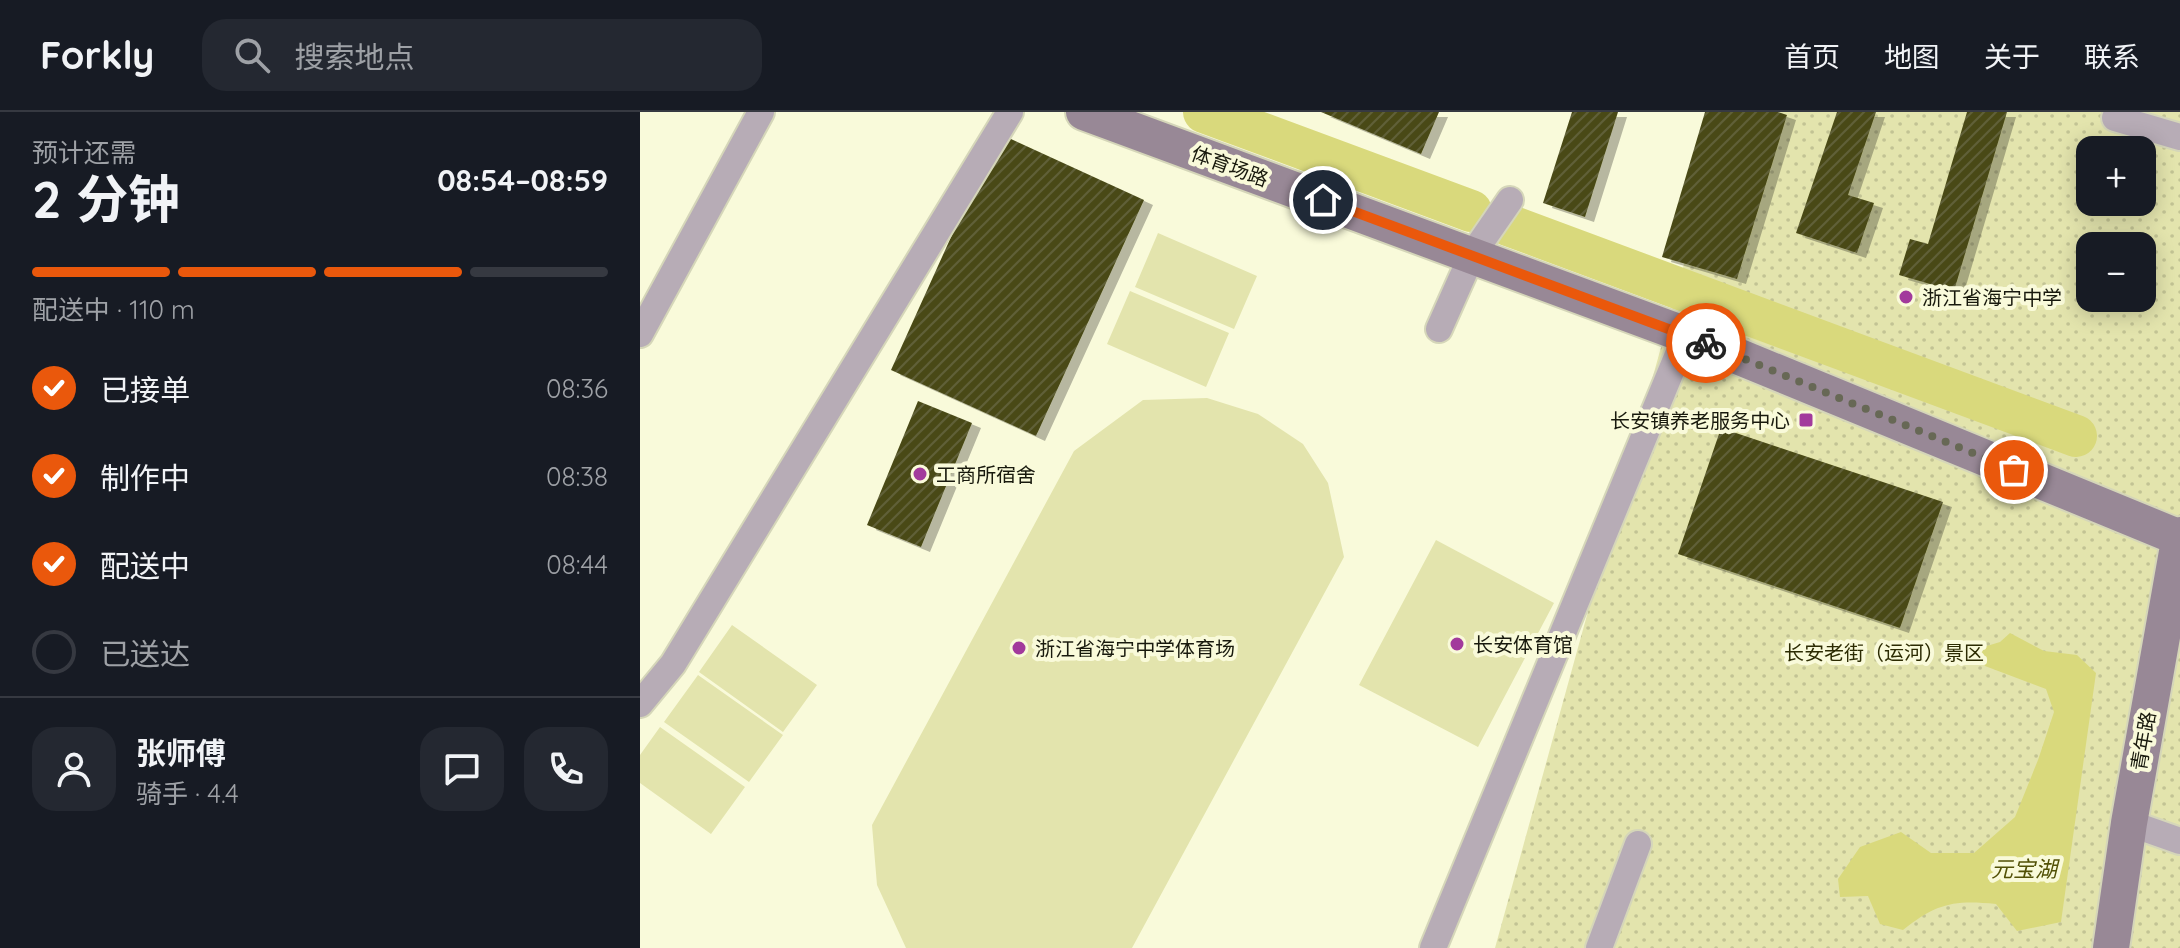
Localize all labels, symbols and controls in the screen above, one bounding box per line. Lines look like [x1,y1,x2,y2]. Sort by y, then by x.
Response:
search box [202,19,762,91]
text: Forkly [40,31,154,79]
icon: search [230,33,274,77]
text: 搜索地点 [294,38,414,76]
text: 首页 [1784,39,1840,74]
text: 地图 [1884,39,1940,74]
text: 关于 [1984,39,2040,74]
text: 联系 [2084,39,2140,74]
text: 预计还需 [32,136,136,169]
map controls [2076,136,2156,312]
button: + [2076,136,2156,216]
street label: 体育场路 [1188,141,1272,191]
text: 08:54–08:59 [437,161,608,199]
text: 2 分钟 [32,166,180,231]
pin [1289,166,1357,234]
icon: home [1301,178,1345,222]
button: − [2076,232,2156,312]
place label: 浙江省海宁中学 [1922,285,2062,310]
marker: 浙江省海宁中学 [1897,288,1915,306]
text: 配送中 · 110 m [32,293,195,326]
courier [1666,303,1746,383]
icon: bike [1684,321,1728,365]
icon: check [32,366,76,410]
text: 已接单 [100,371,190,409]
text: 08:36 [546,372,608,405]
place label: 长安镇养老服务中心 [1610,408,1790,433]
marker: 长安镇养老服务中心 [1797,411,1815,429]
pin [1980,436,2048,504]
icon: bag [1992,448,2036,492]
icon: check [32,454,76,498]
text: 制作中 [100,459,190,497]
text: 08:38 [546,460,608,493]
place label: 工商所宿舍 [936,462,1036,487]
marker: 工商所宿舍 [911,465,929,483]
icon: check [32,542,76,586]
text: 配送中 [100,547,190,585]
text: 08:44 [546,548,608,581]
place label: 长安体育馆 [1473,632,1573,657]
text: 已送达 [100,635,190,673]
marker: 长安体育馆 [1448,635,1466,653]
place label: 浙江省海宁中学体育场 [1035,636,1235,661]
marker: 浙江省海宁中学体育场 [1010,639,1028,657]
park label: 长安老街（运河）景区 [1784,640,1984,665]
street label: 青年路 [2125,709,2161,773]
button: person [32,727,116,811]
button: chat [420,727,504,811]
button: phone [524,727,608,811]
text: 张师傅 [136,734,226,772]
text: 骑手 · 4.4 [136,777,239,810]
water label: 元宝湖 [1991,855,2060,883]

